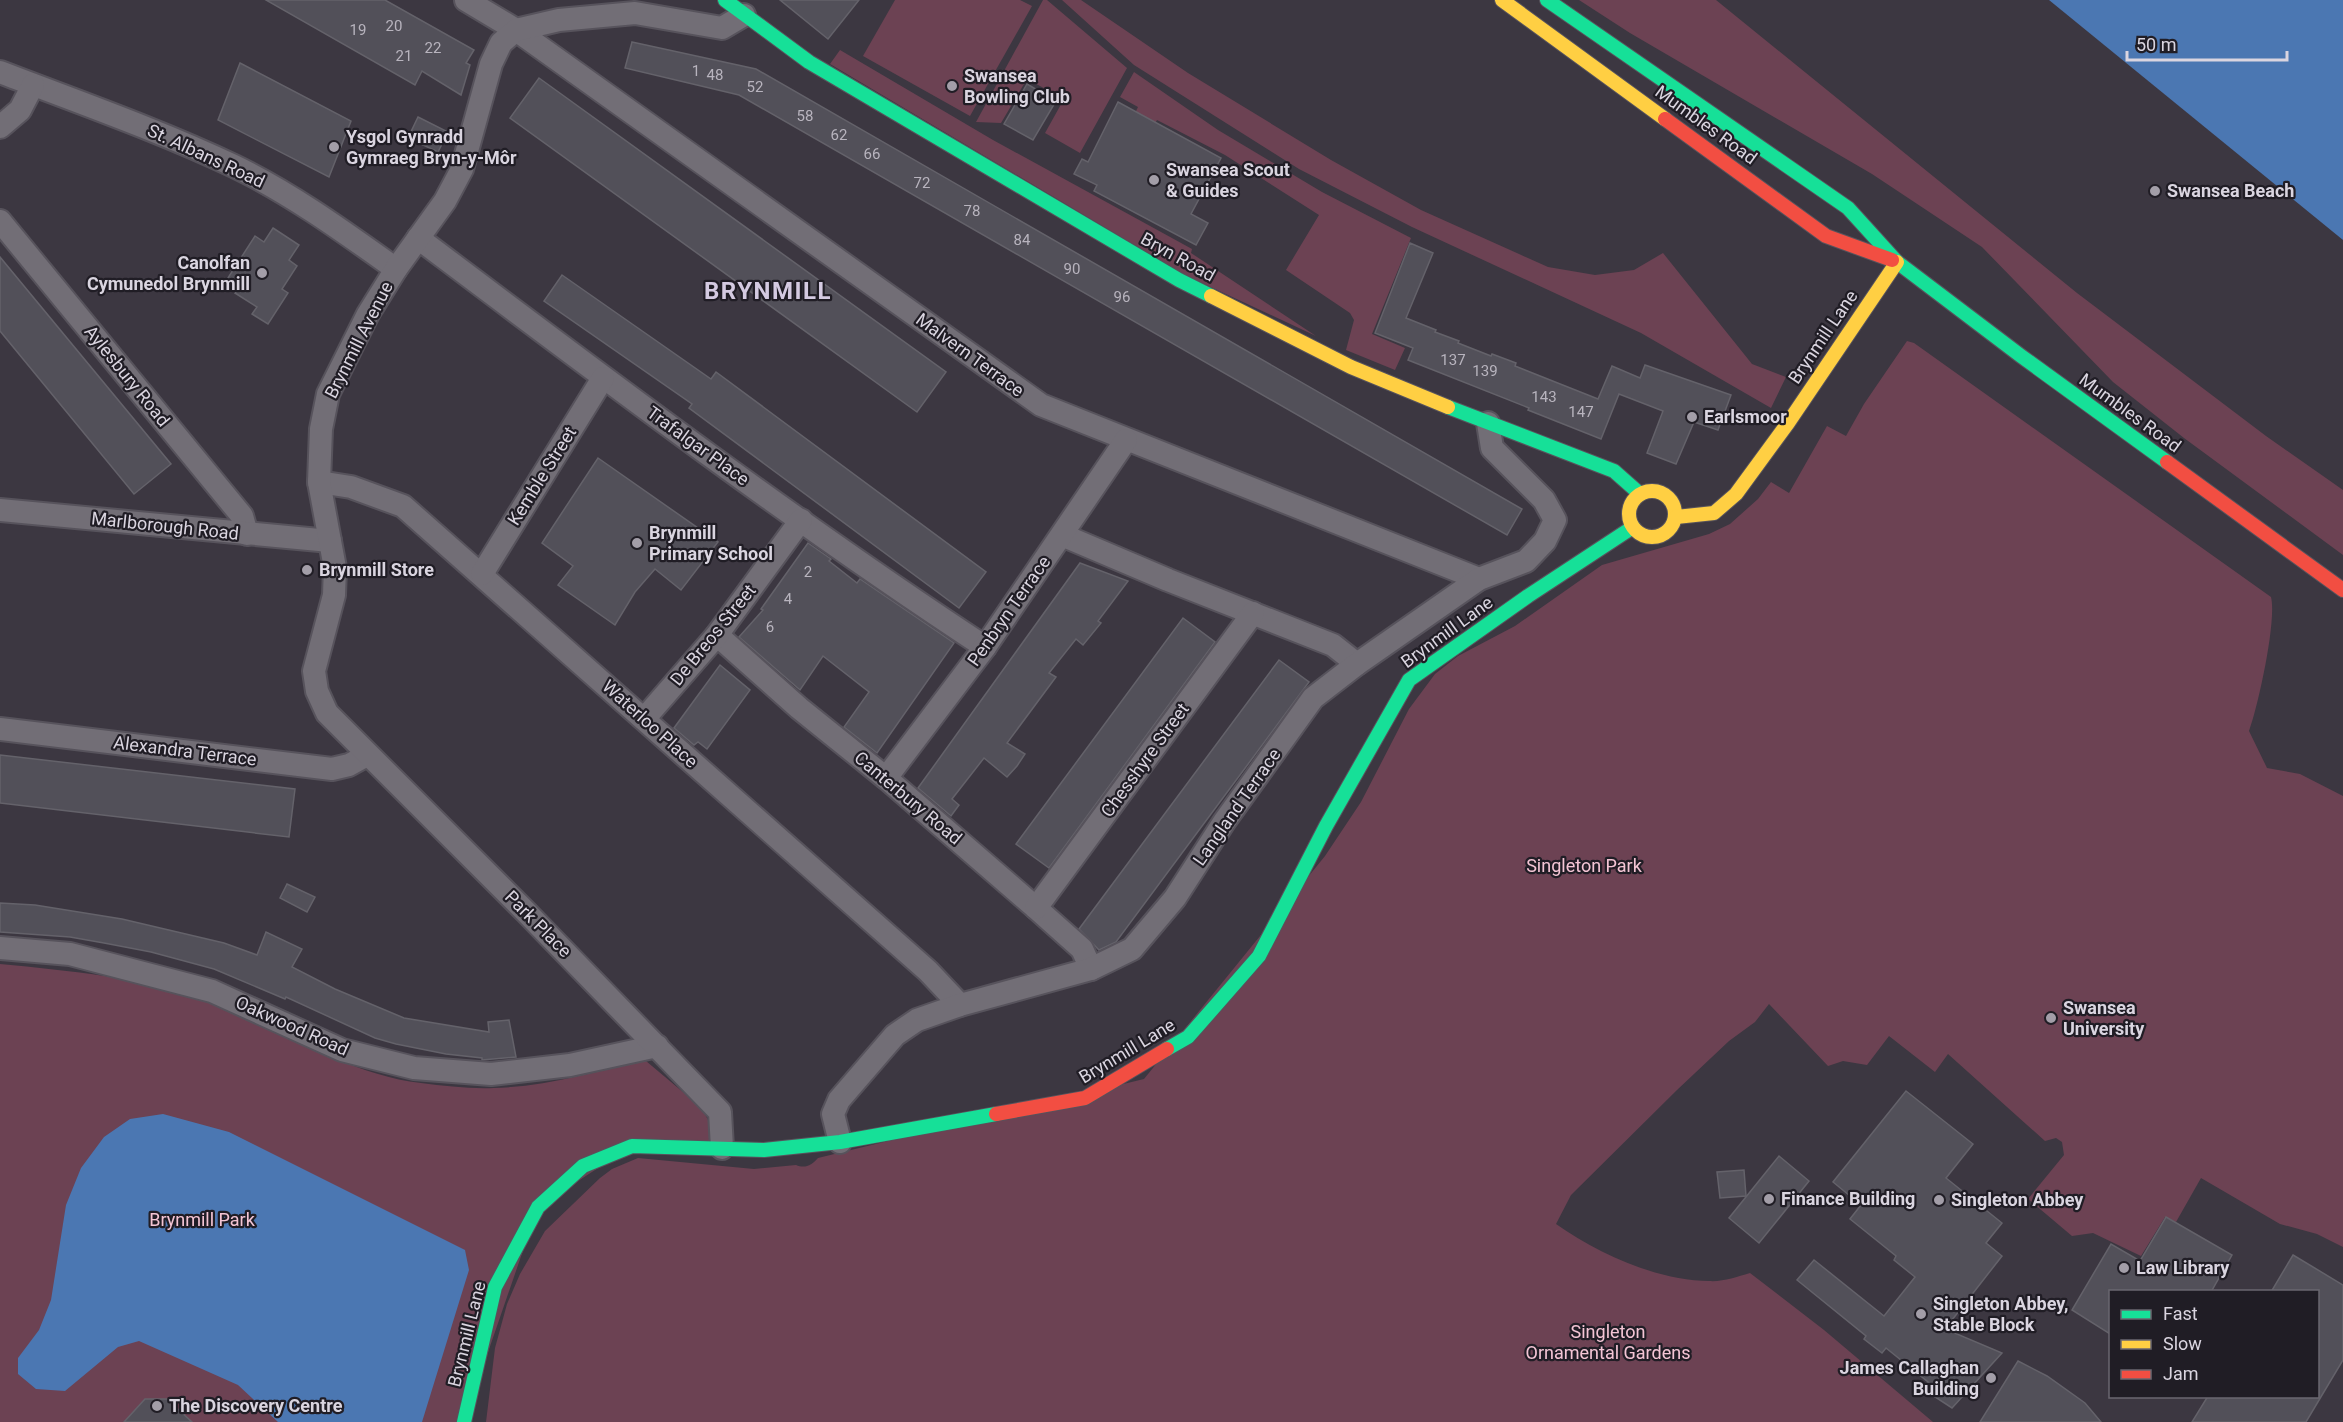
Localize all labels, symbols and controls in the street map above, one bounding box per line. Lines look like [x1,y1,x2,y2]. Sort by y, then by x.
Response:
house number: 20 [386,17,402,35]
house number: 19 [350,21,366,39]
scale bar [2127,24,2288,62]
text: 50 m [2136,34,2176,55]
house number: 22 [425,39,441,57]
house number: 21 [396,47,412,65]
house number: 1 [692,62,700,80]
place label: Swansea Bowling Club [964,65,1070,107]
house number: 48 [707,66,723,84]
house number: 52 [747,78,763,96]
marker: Swansea Bowling Club [945,79,959,93]
street label: Mumbles Road [1651,81,1761,169]
house number: 58 [797,107,813,125]
street label: St. Albans Road [144,119,268,192]
place label: Ysgol Gynradd Gymraeg Bryn-y-Môr [346,126,517,168]
house number: 62 [831,126,847,144]
marker: Ysgol Gynradd Gymraeg Bryn-y-Môr [327,140,341,154]
house number: 66 [864,145,880,163]
place label: Swansea Scout & Guides [1166,159,1290,201]
marker: Swansea Scout & Guides [1147,173,1161,187]
house number: 72 [914,174,930,192]
place label: Swansea Beach [2167,180,2294,201]
marker: Swansea Beach [2148,184,2162,198]
house number: 78 [964,202,980,220]
street label: Bryn Road [1137,228,1219,286]
house number: 84 [1014,231,1031,249]
place label: Canolfan Cymunedol Brynmill [87,252,250,294]
house number: 90 [1064,260,1080,278]
marker: Canolfan Cymunedol Brynmill [255,266,269,280]
district label: BRYNMILL [704,277,832,305]
street label: Brynmill Avenue [320,278,397,402]
street label: Brynmill Lane [1784,286,1862,387]
house number: 96 [1114,288,1130,306]
street label: Malvern Terrace [912,308,1028,401]
street label: Aylesbury Road [80,321,174,430]
house number: 137 [1440,351,1466,369]
house number: 139 [1472,362,1498,380]
street label: Mumbles Road [2075,369,2185,457]
house number: 143 [1531,388,1557,406]
street label: Trafalgar Place [643,402,753,490]
house number: 147 [1568,403,1594,421]
place label: Earlsmoor [1704,406,1787,427]
marker: Earlsmoor [1685,410,1699,424]
street label: Kemble Street [503,422,580,529]
street label: Marlborough Road [90,507,240,544]
place label: Brynmill Primary School [649,522,773,564]
marker: Brynmill Primary School [630,536,644,550]
street label: Penbryn Terrace [963,552,1054,670]
place label: Brynmill Store [319,559,434,580]
marker: Brynmill Store [300,563,314,577]
house number: 2 [804,563,812,581]
street label: De Breos Street [665,580,760,689]
house number: 4 [784,590,793,608]
street label: Brynmill Lane [1397,591,1497,672]
house number: 6 [766,618,774,636]
street label: Waterloo Place [598,675,702,772]
street label: Chesshyre Street [1096,699,1193,821]
street label: Alexandra Terrace [112,731,258,770]
street label: Langland Terrace [1188,744,1285,869]
street label: Canterbury Road [850,747,966,849]
park label: Singleton Park [1526,855,1643,876]
street label: Park Place [501,886,576,961]
street label: Oakwood Road [233,991,352,1060]
place label: Swansea University [2063,997,2145,1039]
marker: Swansea University [2044,1011,2058,1025]
street label: Brynmill Lane [1075,1014,1179,1087]
place label: Finance Building [1781,1188,1915,1209]
place label: Singleton Abbey [1951,1189,2084,1210]
marker: Finance Building [1762,1192,1776,1206]
marker: Singleton Abbey [1932,1193,1946,1207]
park label: Brynmill Park [149,1209,256,1230]
place label: Law Library [2136,1257,2230,1278]
marker: Law Library [2117,1261,2131,1275]
street label: Brynmill Lane [443,1279,490,1389]
legend [2109,1290,2319,1398]
place label: Singleton Abbey, Stable Block [1933,1293,2068,1335]
text: Fast [2163,1303,2198,1324]
marker: Singleton Abbey, Stable Block [1914,1307,1928,1321]
park label: Singleton Ornamental Gardens [1526,1321,1690,1363]
text: Slow [2163,1333,2202,1354]
place label: James Callaghan Building [1840,1357,1979,1399]
text: Jam [2163,1363,2199,1384]
marker: James Callaghan Building [1984,1371,1998,1385]
place label: The Discovery Centre [169,1395,343,1416]
marker: The Discovery Centre [150,1399,164,1413]

